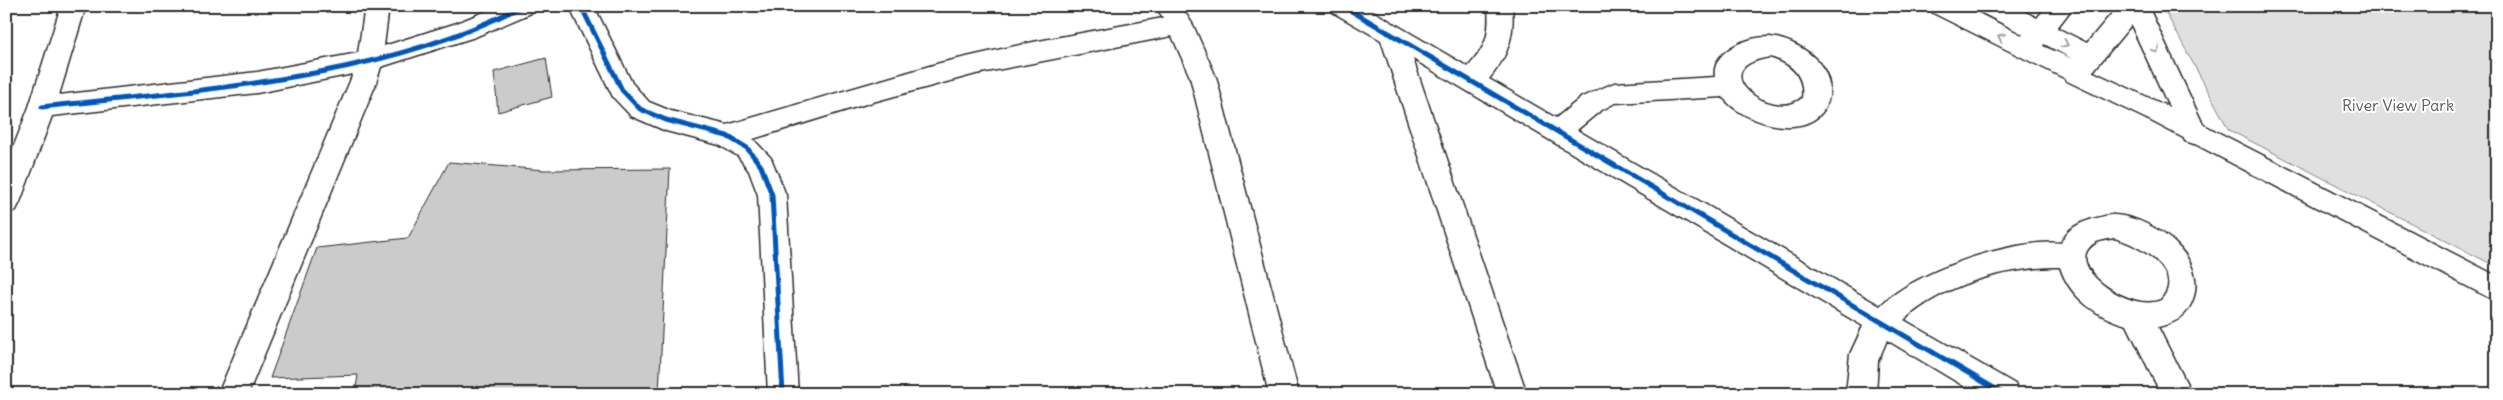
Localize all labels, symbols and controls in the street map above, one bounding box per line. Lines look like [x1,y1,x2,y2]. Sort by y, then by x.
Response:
one-way arrow [1997,33,2006,43]
one-way arrow [2060,38,2069,48]
one-way arrow [2150,45,2160,54]
park label: River View Park [2342,95,2454,115]

